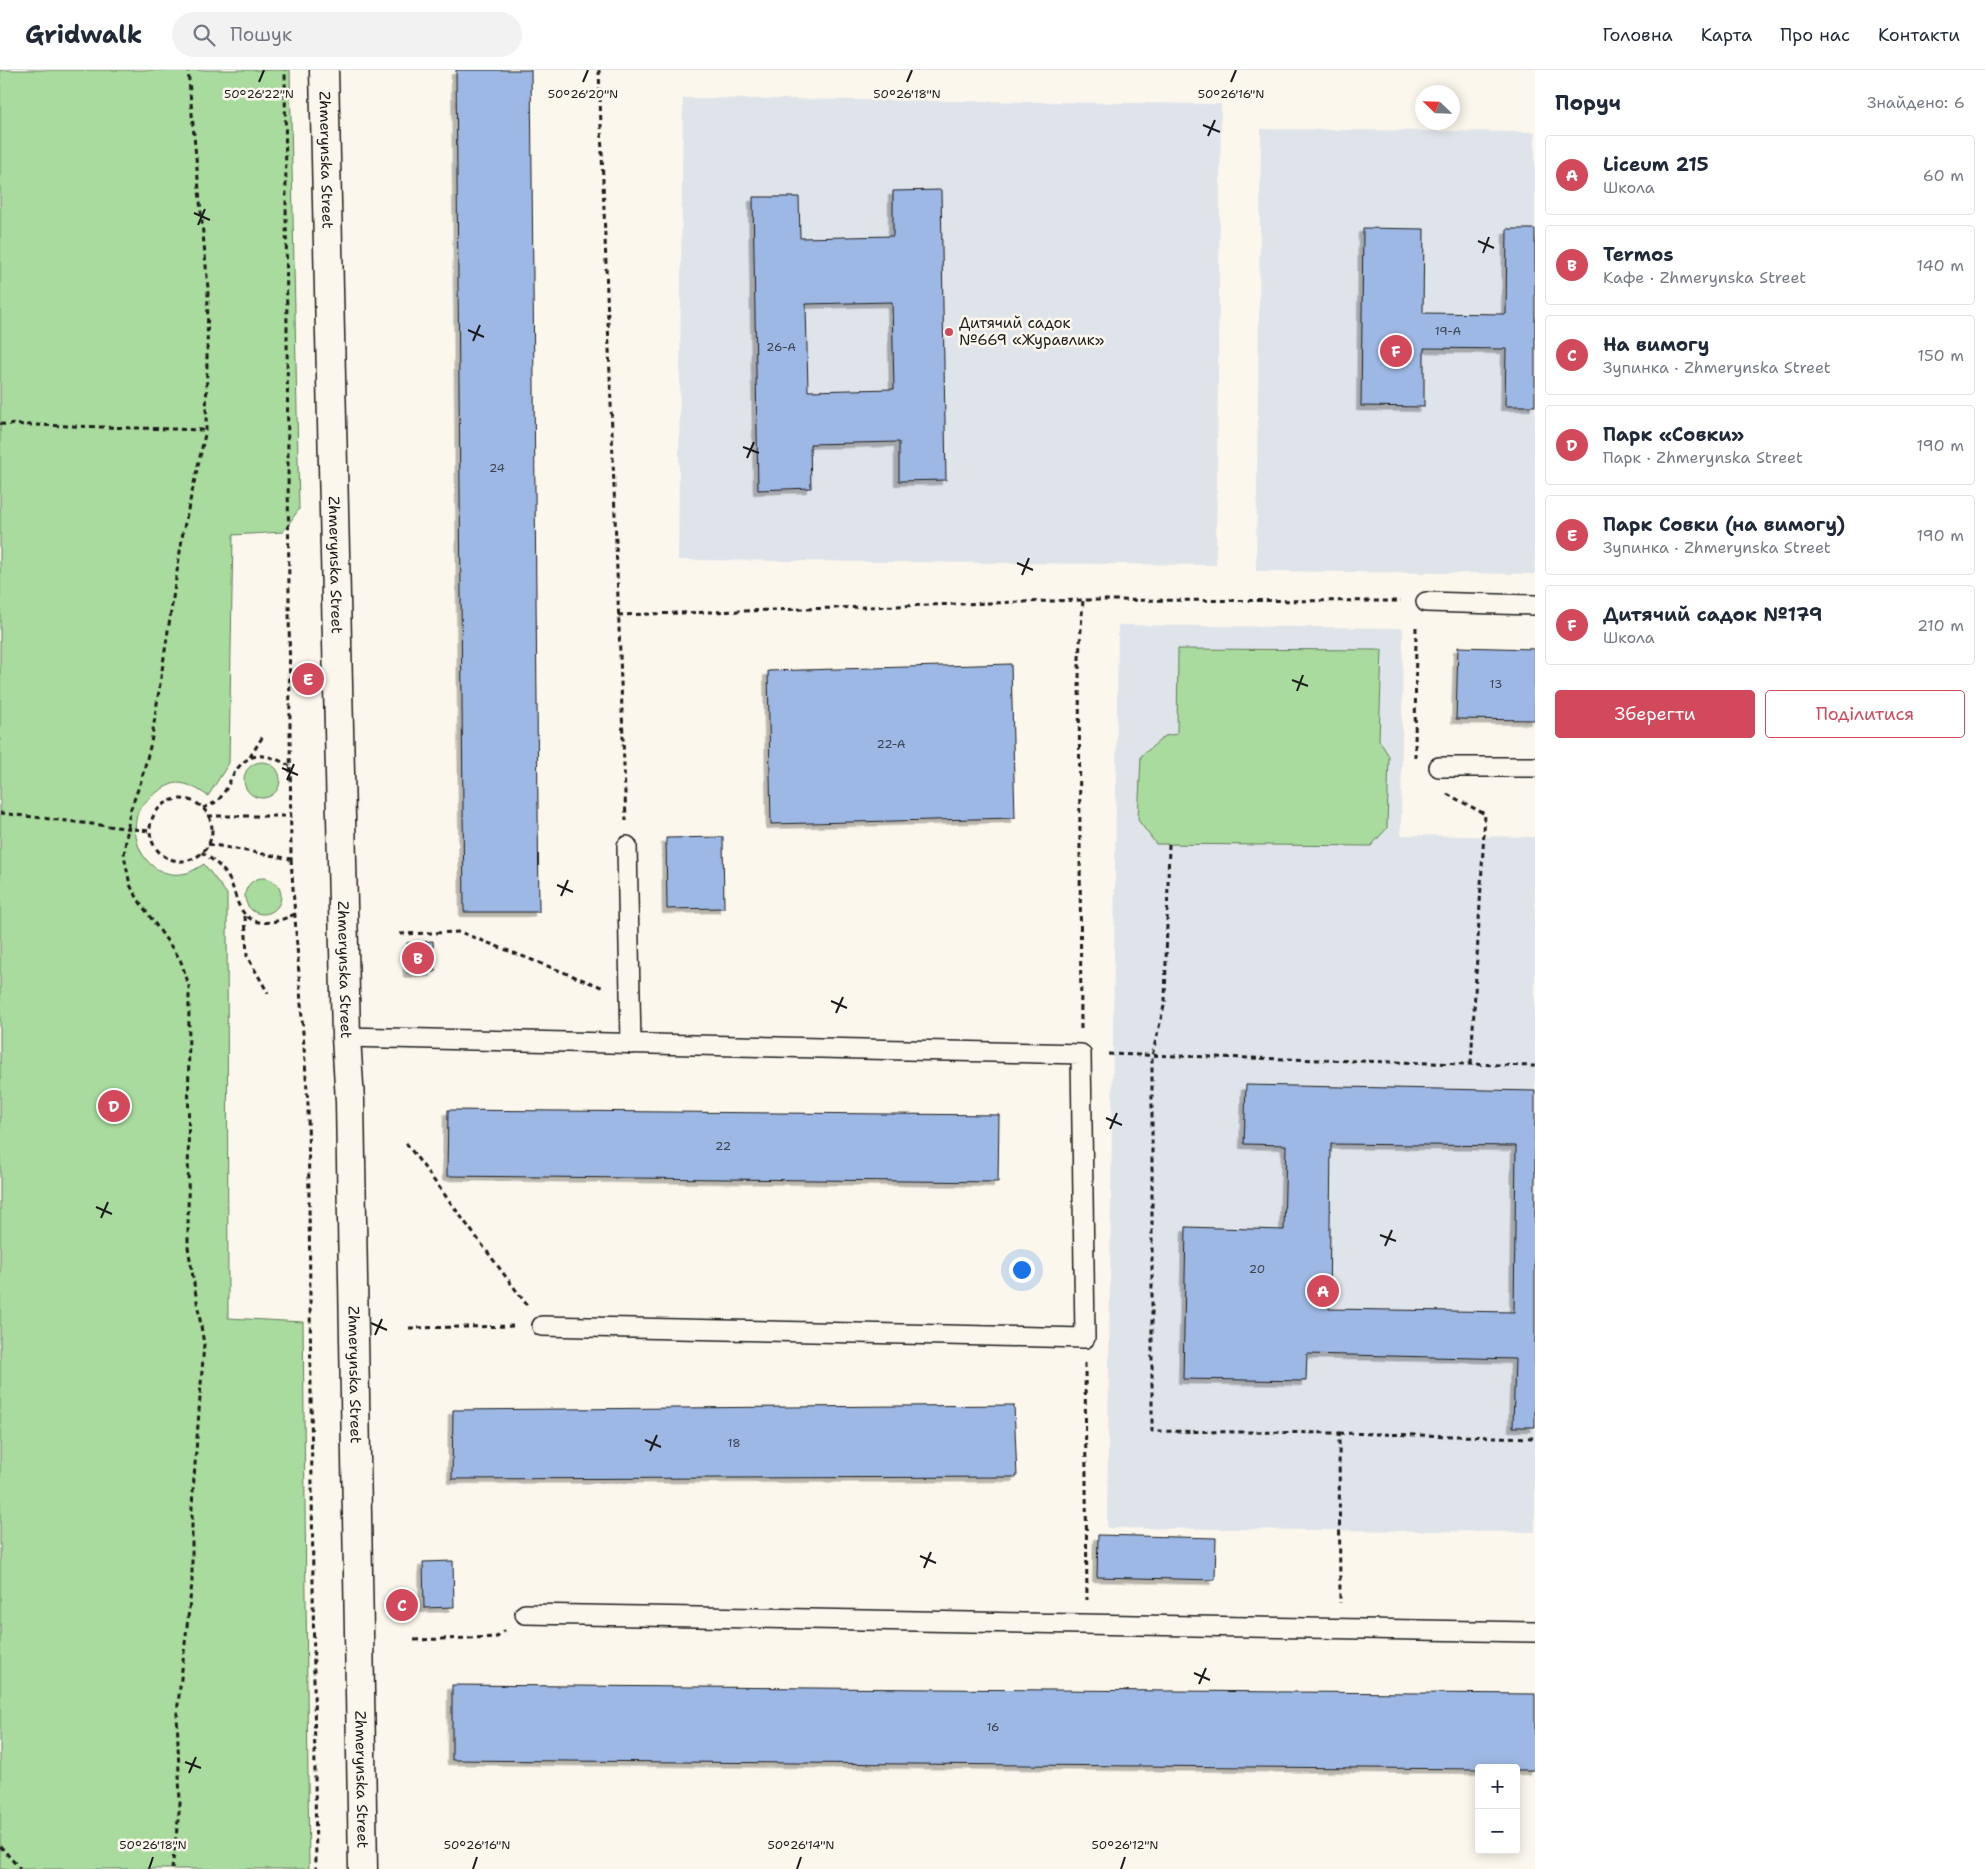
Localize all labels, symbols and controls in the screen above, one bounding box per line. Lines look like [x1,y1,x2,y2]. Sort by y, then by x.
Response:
search box [172,12,522,57]
text: Gridwalk [25,19,142,51]
icon: search [190,21,218,49]
text: Пошук [230,22,292,47]
text: Головна [1602,23,1673,47]
text: Карта [1701,23,1752,47]
text: Про нас [1780,23,1850,47]
text: Контакти [1878,23,1960,47]
north arrow [1415,85,1460,130]
text: 50°26'22"N [224,86,294,102]
text: 50°26'20"N [548,86,618,102]
text: 50°26'18"N [873,86,941,102]
text: 50°26'16"N [1198,86,1264,102]
text: Поруч [1555,89,1621,117]
street label: Zhmerynska Street [314,91,338,229]
text: Знайдено: 6 [1867,92,1965,113]
text: Liceum 215 [1603,152,1709,177]
text: A [1566,165,1578,186]
text: 60 m [1923,165,1964,186]
text: Школа [1603,177,1655,198]
text: Termos [1603,242,1674,267]
text: B [1567,255,1577,276]
text: 140 m [1917,255,1964,276]
text: Кафе · Zhmerynska Street [1603,267,1806,288]
place label: Дитячий садок №669 «Журавлик» [959,313,1104,350]
house number: 19-А [1435,323,1461,339]
marker: Дитячий садок №669 «Журавлик» [943,326,955,338]
pin: F [1380,332,1412,370]
text: На вимогу [1603,332,1709,357]
house number: 26-А [766,339,796,355]
text: C [1567,345,1577,366]
text: 150 m [1917,345,1964,366]
text: Зупинка · Zhmerynska Street [1603,357,1831,378]
text: Парк «Совки» [1603,422,1744,447]
text: D [1566,435,1578,456]
text: 190 m [1917,435,1964,456]
text: Парк · Zhmerynska Street [1603,447,1803,468]
house number: 24 [489,460,505,476]
street label: Zhmerynska Street [324,496,347,634]
text: Парк Совки (на вимогу) [1603,512,1845,537]
text: E [1567,525,1577,546]
text: 190 m [1917,525,1964,546]
text: Зупинка · Zhmerynska Street [1603,537,1831,558]
text: Дитячий садок №179 [1603,602,1822,627]
text: F [1567,615,1577,636]
text: 210 m [1917,615,1964,636]
text: Школа [1603,627,1655,648]
pin: E [292,660,324,698]
house number: 13 [1490,676,1502,692]
button: Зберегти [1555,690,1755,738]
button: Поділитися [1765,690,1965,738]
house number: 22-А [876,736,906,752]
street label: Zhmerynska Street [333,901,356,1039]
pin: B [402,939,434,977]
pin: D [98,1087,130,1125]
house number: 22 [715,1138,731,1154]
your location [1009,1257,1035,1283]
house number: 20 [1249,1261,1265,1277]
pin: A [1307,1272,1339,1310]
street label: Zhmerynska Street [343,1306,366,1444]
house number: 18 [727,1435,741,1451]
pin: C [386,1586,418,1624]
street label: Zhmerynska Street [350,1711,373,1848]
house number: 16 [986,1719,1000,1735]
map controls [1475,1764,1520,1854]
button: + [1475,1764,1520,1809]
button: − [1475,1809,1520,1854]
text: 50°26'18"N [119,1837,187,1853]
text: 50°26'16"N [444,1837,510,1853]
text: 50°26'14"N [767,1837,835,1853]
text: 50°26'12"N [1092,1837,1158,1853]

